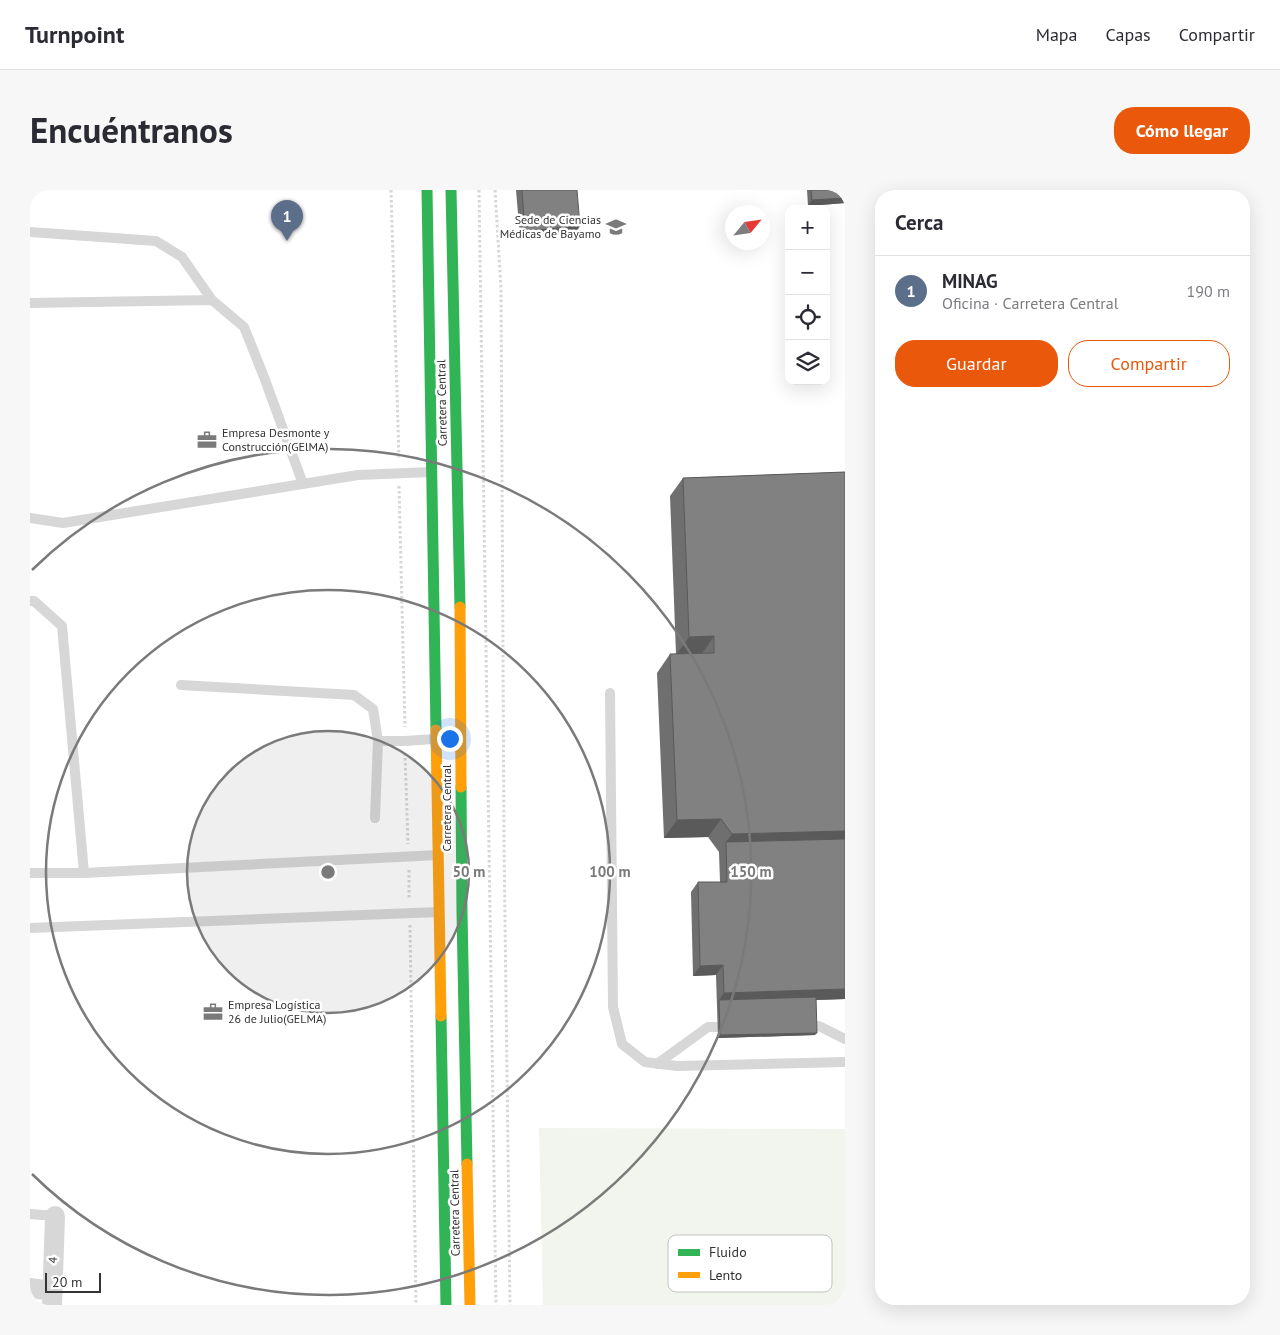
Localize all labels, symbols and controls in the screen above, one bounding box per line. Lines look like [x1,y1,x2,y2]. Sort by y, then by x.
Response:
text: Turnpoint [25,19,124,50]
text: Mapa [1036,23,1078,46]
text: Capas [1106,23,1151,46]
text: Compartir [1179,23,1255,46]
text: Encuéntranos [30,107,233,153]
button: Cómo llegar [1114,107,1250,154]
pin: 1 [271,200,303,241]
north arrow [725,205,770,250]
map controls [785,205,830,385]
button: + [785,205,830,250]
text: Cerca [895,209,944,236]
place label: Sede de Ciencias Médicas de Bayamo [500,212,601,241]
school or university icon: Sede de Ciencias Médicas de Bayamo [605,216,627,238]
button: − [785,250,830,295]
text: MINAG [942,269,998,293]
text: 1 [906,281,916,301]
text: 190 m [1187,281,1230,301]
text: Oficina · Carretera Central [942,293,1118,313]
button: locate [785,295,830,340]
button: layers [785,340,830,385]
button: Guardar [895,340,1058,387]
button: Compartir [1068,340,1230,387]
street label: Carretera Central [433,359,450,447]
place label: Empresa Desmonte y Construcción(GElMA) [222,425,330,454]
office icon: Empresa Desmonte y Construcción(GElMA) [196,429,218,451]
your location [437,726,463,752]
street label: Carretera Central [439,764,454,851]
text: 50 m [453,862,485,881]
text: 100 m [589,862,631,881]
text: 150 m [730,862,772,881]
centre of rings [319,863,337,881]
place label: Empresa Logística 26 de Julio(GELMA) [228,997,326,1026]
office icon: Empresa Logística 26 de Julio(GELMA) [202,1001,224,1023]
street label: Carretera Central [446,1169,463,1257]
legend [668,1235,832,1292]
text: Fluido [709,1243,747,1261]
street label: 4 [45,1256,60,1264]
text: Lento [709,1266,742,1284]
scale bar [45,1270,101,1293]
text: 20 m [52,1273,82,1291]

